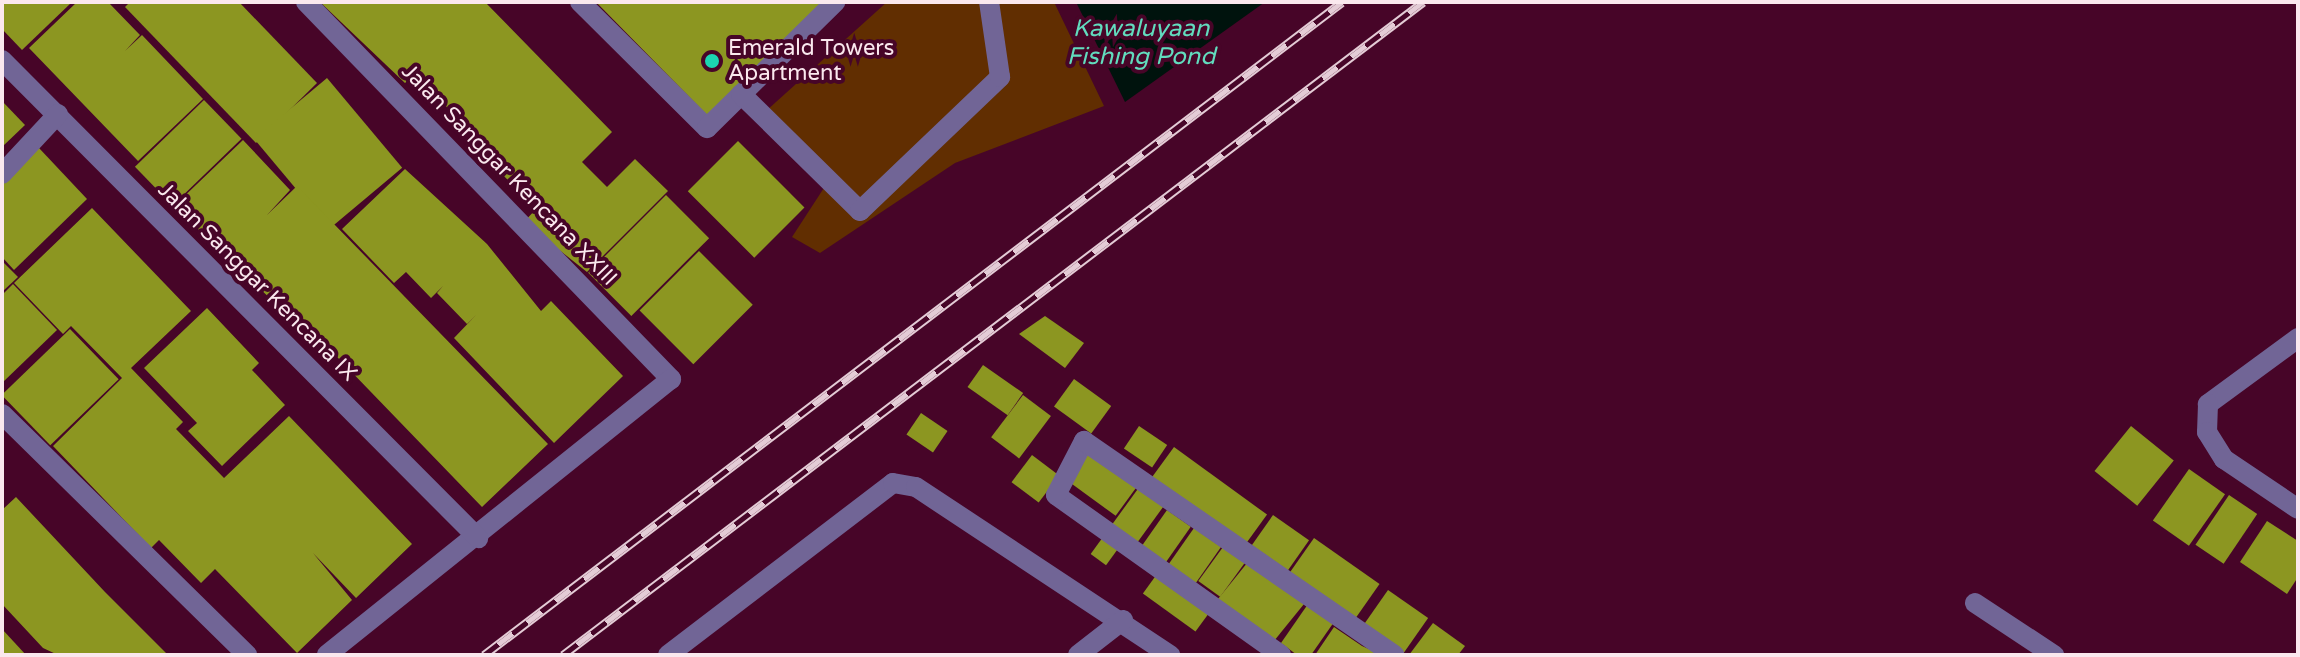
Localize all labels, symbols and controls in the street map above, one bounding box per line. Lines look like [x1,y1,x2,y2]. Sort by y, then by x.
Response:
water label: Kawaluyaan Fishing Pond [1067,15,1215,71]
place label: Emerald Towers Apartment [728,35,894,86]
marker: Emerald Towers Apartment [703,52,721,70]
street label: Jalan Sanggar Kencana XXIII [396,59,622,291]
street label: Jalan Sanggar Kencana IX [152,177,362,387]

